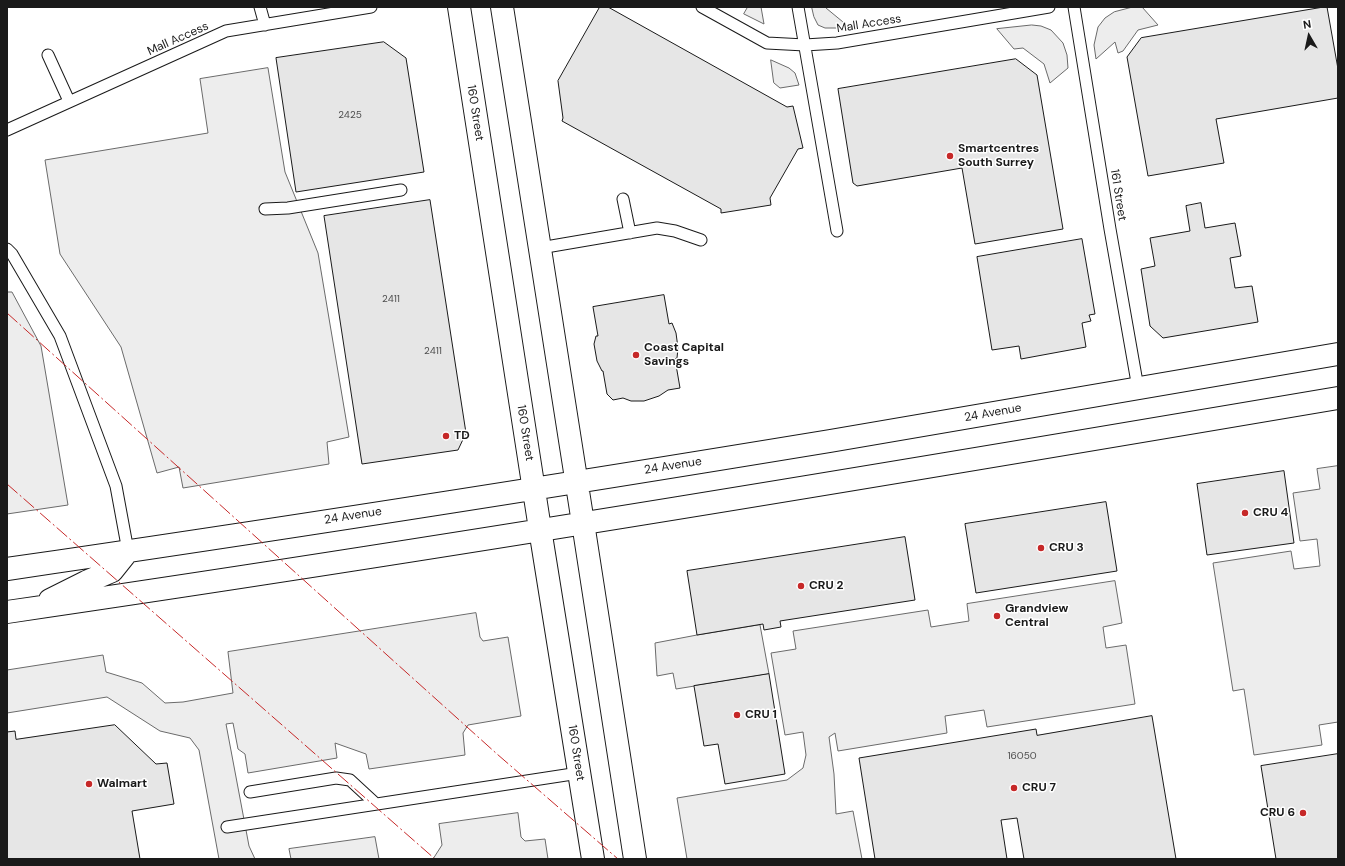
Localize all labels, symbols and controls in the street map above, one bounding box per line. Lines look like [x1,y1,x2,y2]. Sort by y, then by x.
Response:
street label: Mall Access [836,12,902,36]
north arrow [1289,16,1329,56]
text: N [1302,17,1312,32]
street label: Mall Access [145,19,211,59]
street label: 160 Street [463,84,487,142]
house number: 2425 [338,109,362,121]
place label: Smartcentres South Surrey [958,142,1039,170]
marker: Smartcentres South Surrey [945,151,955,161]
street label: 161 Street [1107,168,1129,222]
house number: 2411 [382,293,400,305]
place label: Coast Capital Savings [644,341,724,369]
house number: 2411 [424,345,442,357]
marker: Coast Capital Savings [631,350,641,360]
street label: 24 Avenue [963,401,1023,425]
street label: 160 Street [513,404,537,462]
place label: TD [454,429,470,443]
marker: TD [441,431,451,441]
street label: 24 Avenue [643,454,703,478]
street label: 24 Avenue [323,504,383,528]
place label: CRU 4 [1253,506,1288,520]
marker: CRU 4 [1240,508,1250,518]
place label: CRU 3 [1049,541,1084,555]
marker: CRU 3 [1036,543,1046,553]
place label: CRU 2 [809,579,843,593]
marker: CRU 2 [796,581,806,591]
place label: Grandview Central [1005,602,1068,630]
marker: Grandview Central [992,611,1002,621]
place label: CRU 1 [745,708,777,722]
marker: CRU 1 [732,710,742,720]
street label: 160 Street [564,724,588,782]
house number: 16050 [1007,750,1037,762]
place label: Walmart [97,777,147,791]
marker: Walmart [84,779,94,789]
place label: CRU 7 [1022,781,1056,795]
marker: CRU 7 [1009,783,1019,793]
place label: CRU 6 [1260,806,1295,820]
marker: CRU 6 [1298,808,1308,818]

